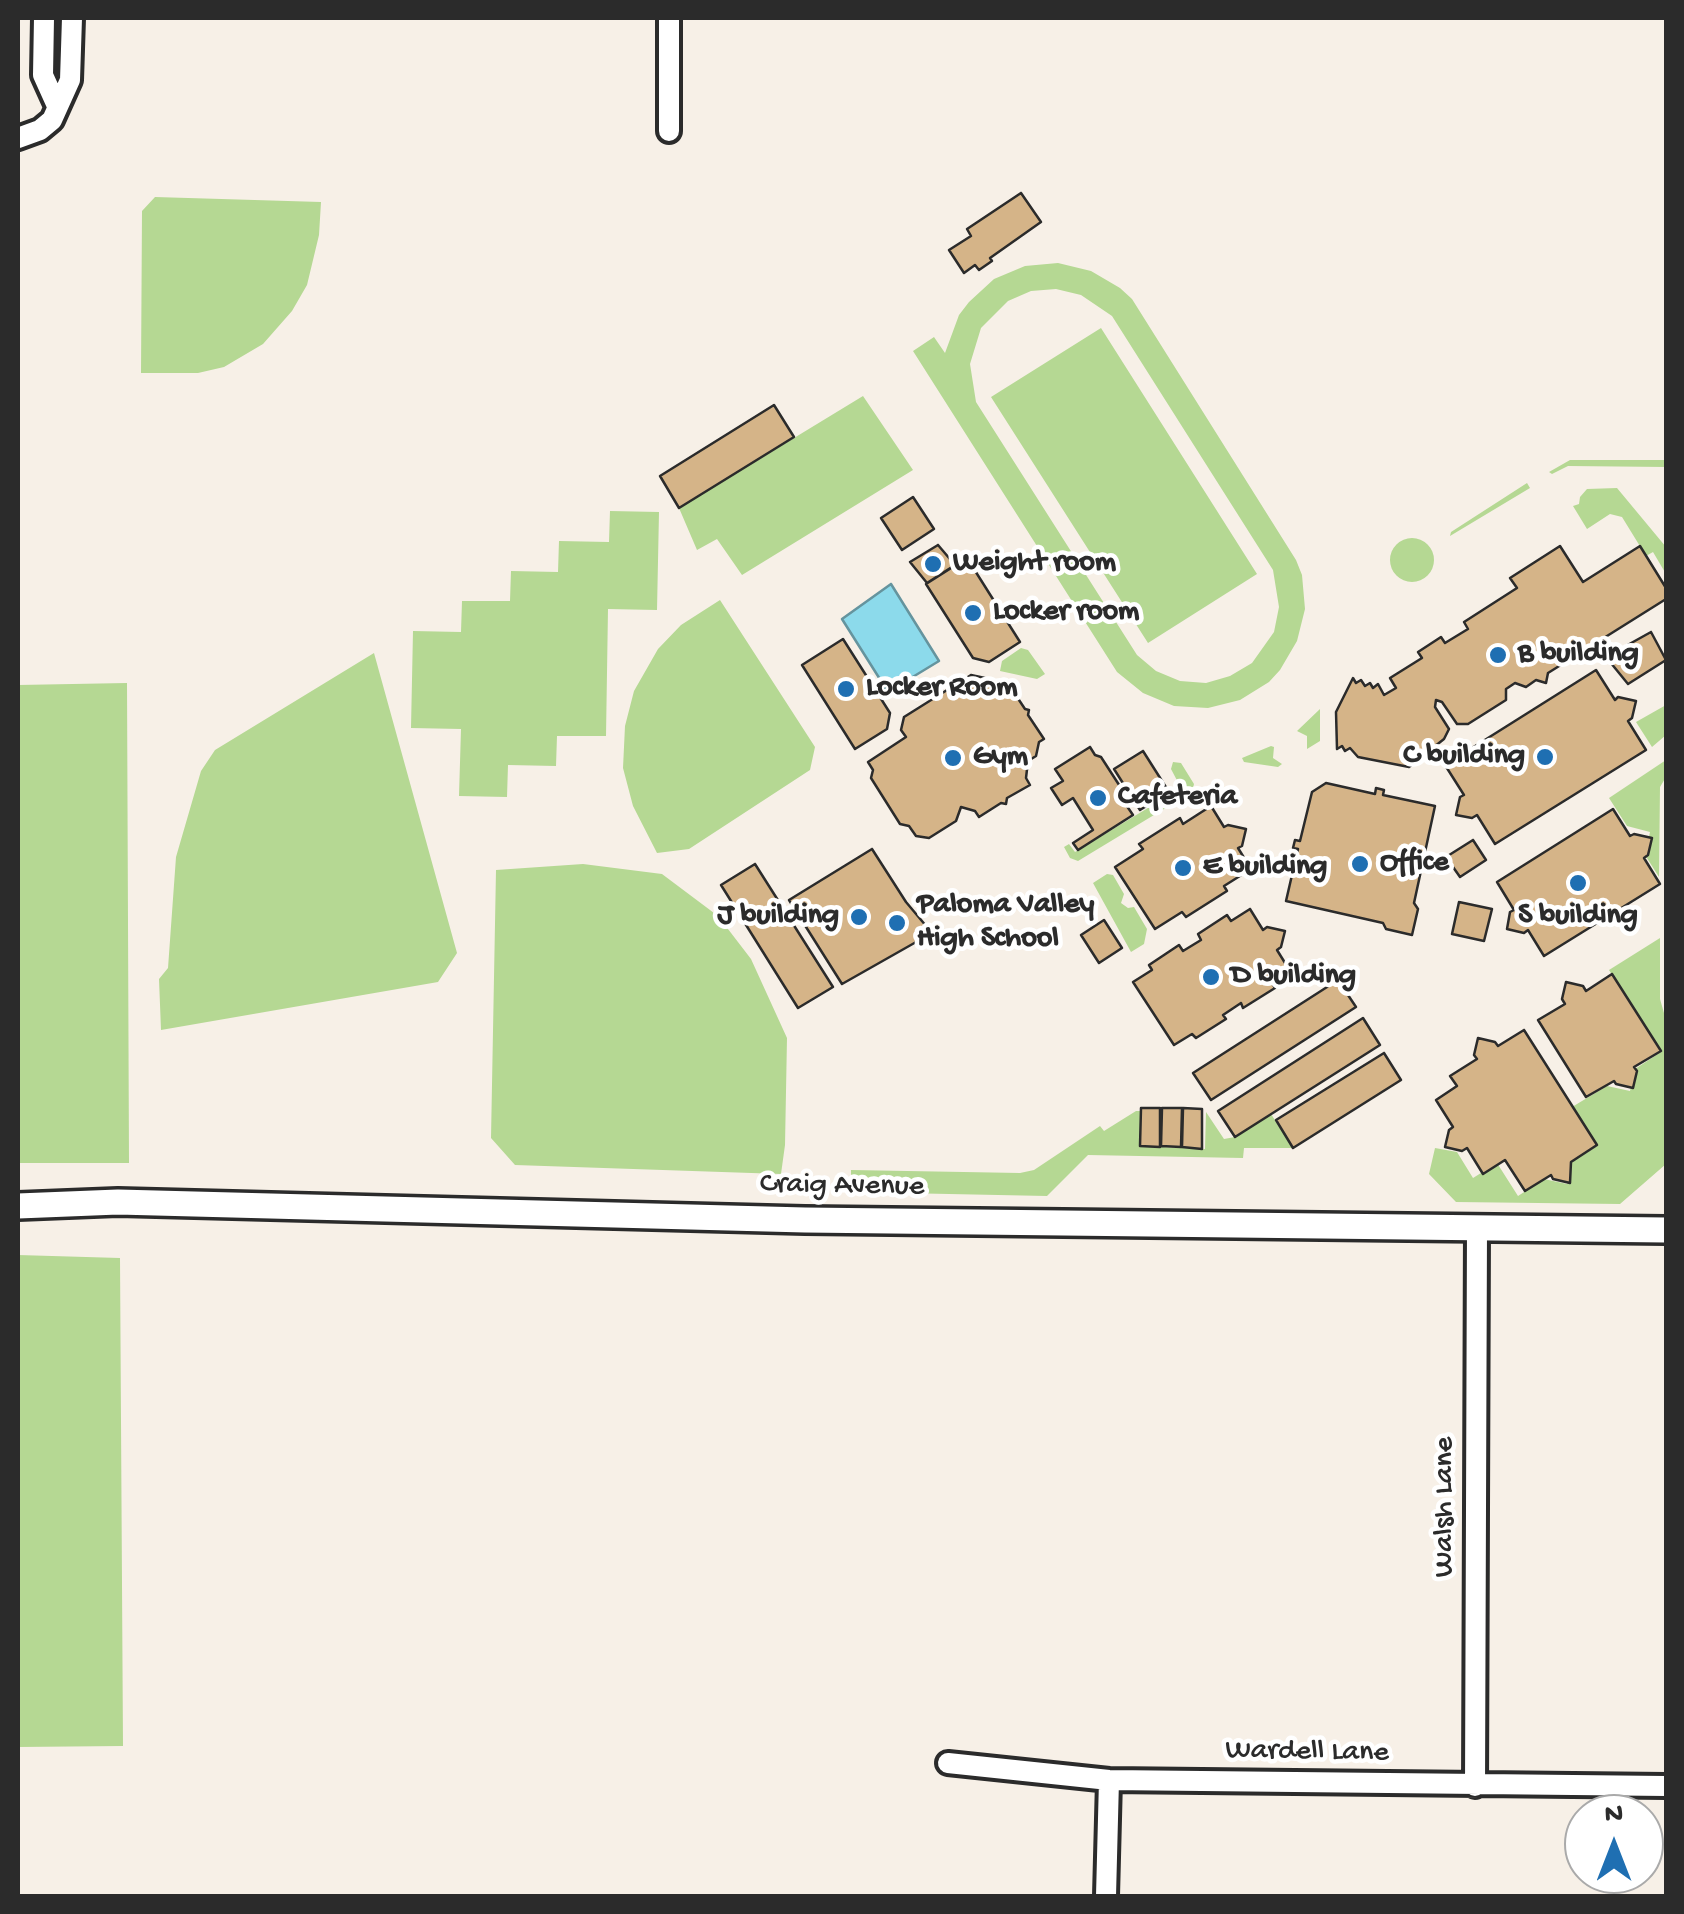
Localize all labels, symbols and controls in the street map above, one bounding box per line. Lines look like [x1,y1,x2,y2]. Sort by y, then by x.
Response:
place label: Weight room [953,546,1116,582]
marker: Weight room [922,553,944,575]
place label: Locker room [993,595,1139,631]
marker: Locker room [962,602,984,624]
place label: B building [1518,637,1639,673]
marker: B building [1487,644,1509,666]
place label: Locker Room [866,671,1017,707]
marker: Locker Room [835,678,857,700]
place label: C building [1403,739,1525,775]
place label: Gym [973,740,1028,776]
marker: C building [1534,746,1556,768]
marker: Gym [942,747,964,769]
place label: Cafeteria [1118,780,1237,816]
marker: Cafeteria [1087,787,1109,809]
place label: Office [1380,846,1449,882]
place label: E building [1203,850,1327,886]
marker: Office [1349,853,1371,875]
marker: E building [1172,857,1194,879]
marker: S building [1567,872,1589,894]
place label: Paloma Valley High School [917,888,1094,958]
place label: J building [718,899,839,935]
place label: S building [1518,899,1638,935]
marker: J building [848,906,870,928]
marker: Paloma Valley High School [886,912,908,934]
place label: D building [1231,959,1356,995]
marker: D building [1200,966,1222,988]
street label: Craig Avenue [759,1168,925,1206]
street label: Walsh Lane [1428,1437,1464,1577]
street label: Wardell Lane [1225,1734,1389,1772]
north arrow [1564,1794,1664,1894]
text: N [1605,1799,1623,1832]

